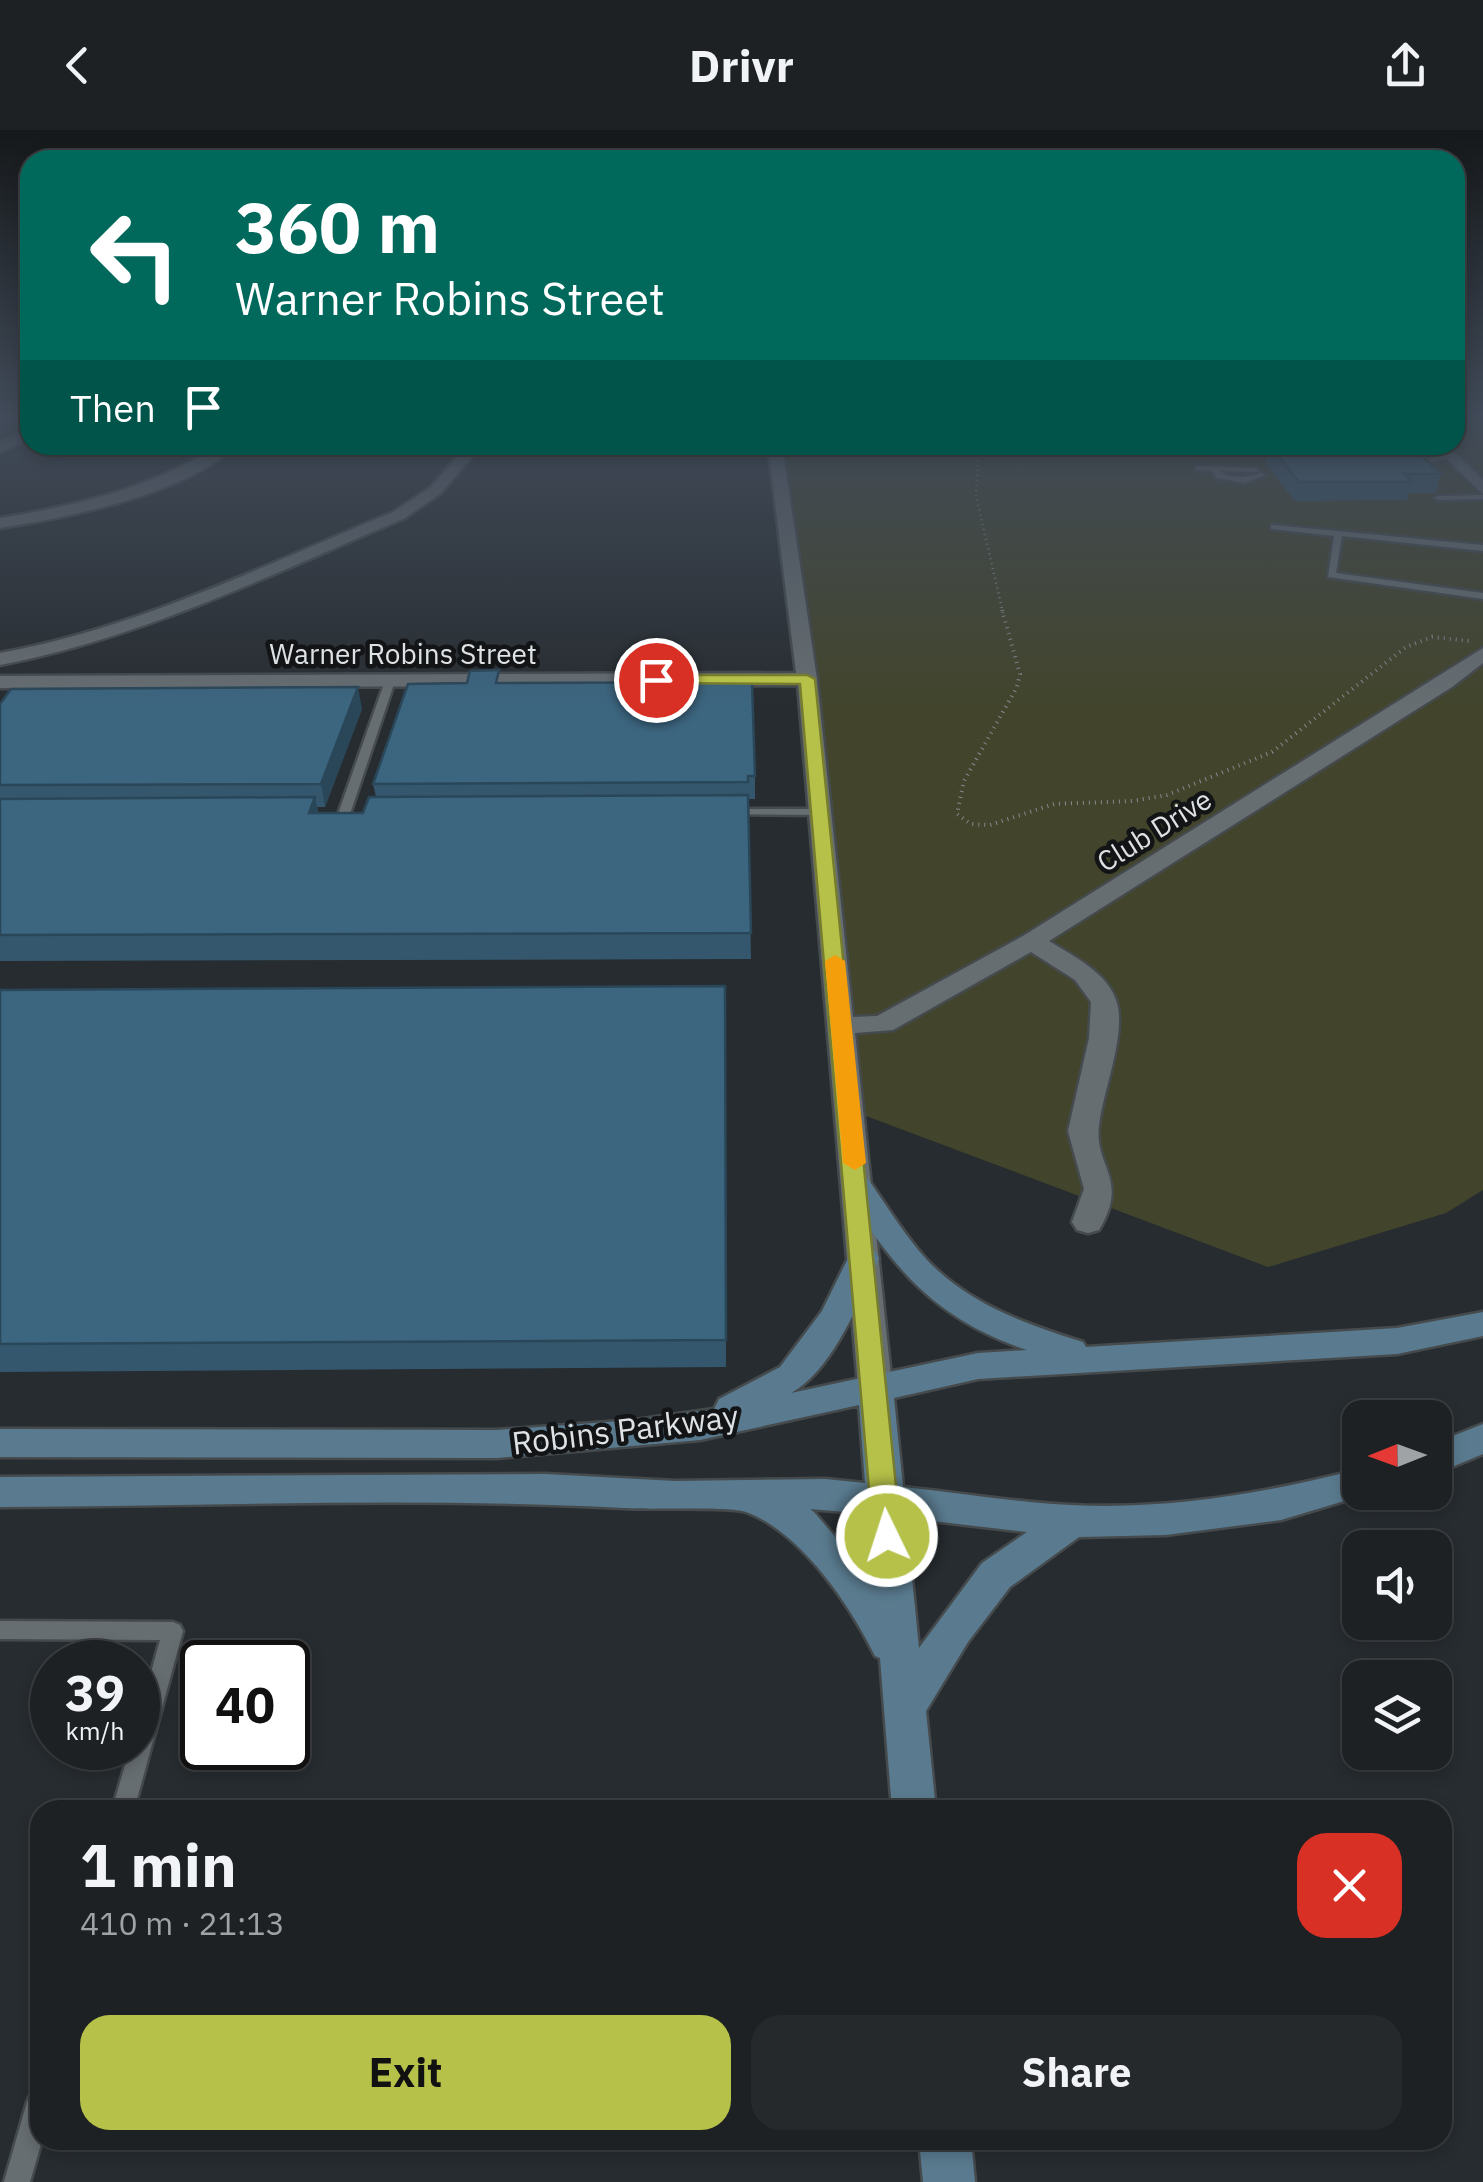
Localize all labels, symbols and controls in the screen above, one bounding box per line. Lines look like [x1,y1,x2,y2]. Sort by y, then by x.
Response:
text: Drivr [689,36,794,94]
icon: back [50,38,105,93]
icon: share [1378,38,1433,93]
text: 360 m [235,181,440,272]
icon: left [70,190,200,320]
text: Warner Robins Street [235,269,665,327]
icon: arrive [176,380,231,435]
text: Then [70,383,156,432]
street label: Warner Robins Street [269,635,537,672]
pin [614,638,699,723]
icon: arrive [629,653,684,708]
street label: Club Drive [1090,780,1218,880]
street label: Robins Parkway [509,1394,741,1464]
north arrow [1342,1400,1452,1510]
map controls [1342,1400,1452,1770]
position arrow [835,1484,939,1588]
button: sound [1342,1530,1452,1640]
speed limit sign: 40 [180,1640,310,1770]
text: 39 [65,1660,125,1725]
button: layers [1342,1660,1452,1770]
text: km/h [66,1714,124,1747]
text: 1 min [80,1825,237,1904]
button: close [1297,1833,1402,1938]
text: 410 m · 21:13 [80,1902,285,1944]
button: Exit [80,2015,731,2130]
button: Share [751,2015,1402,2130]

